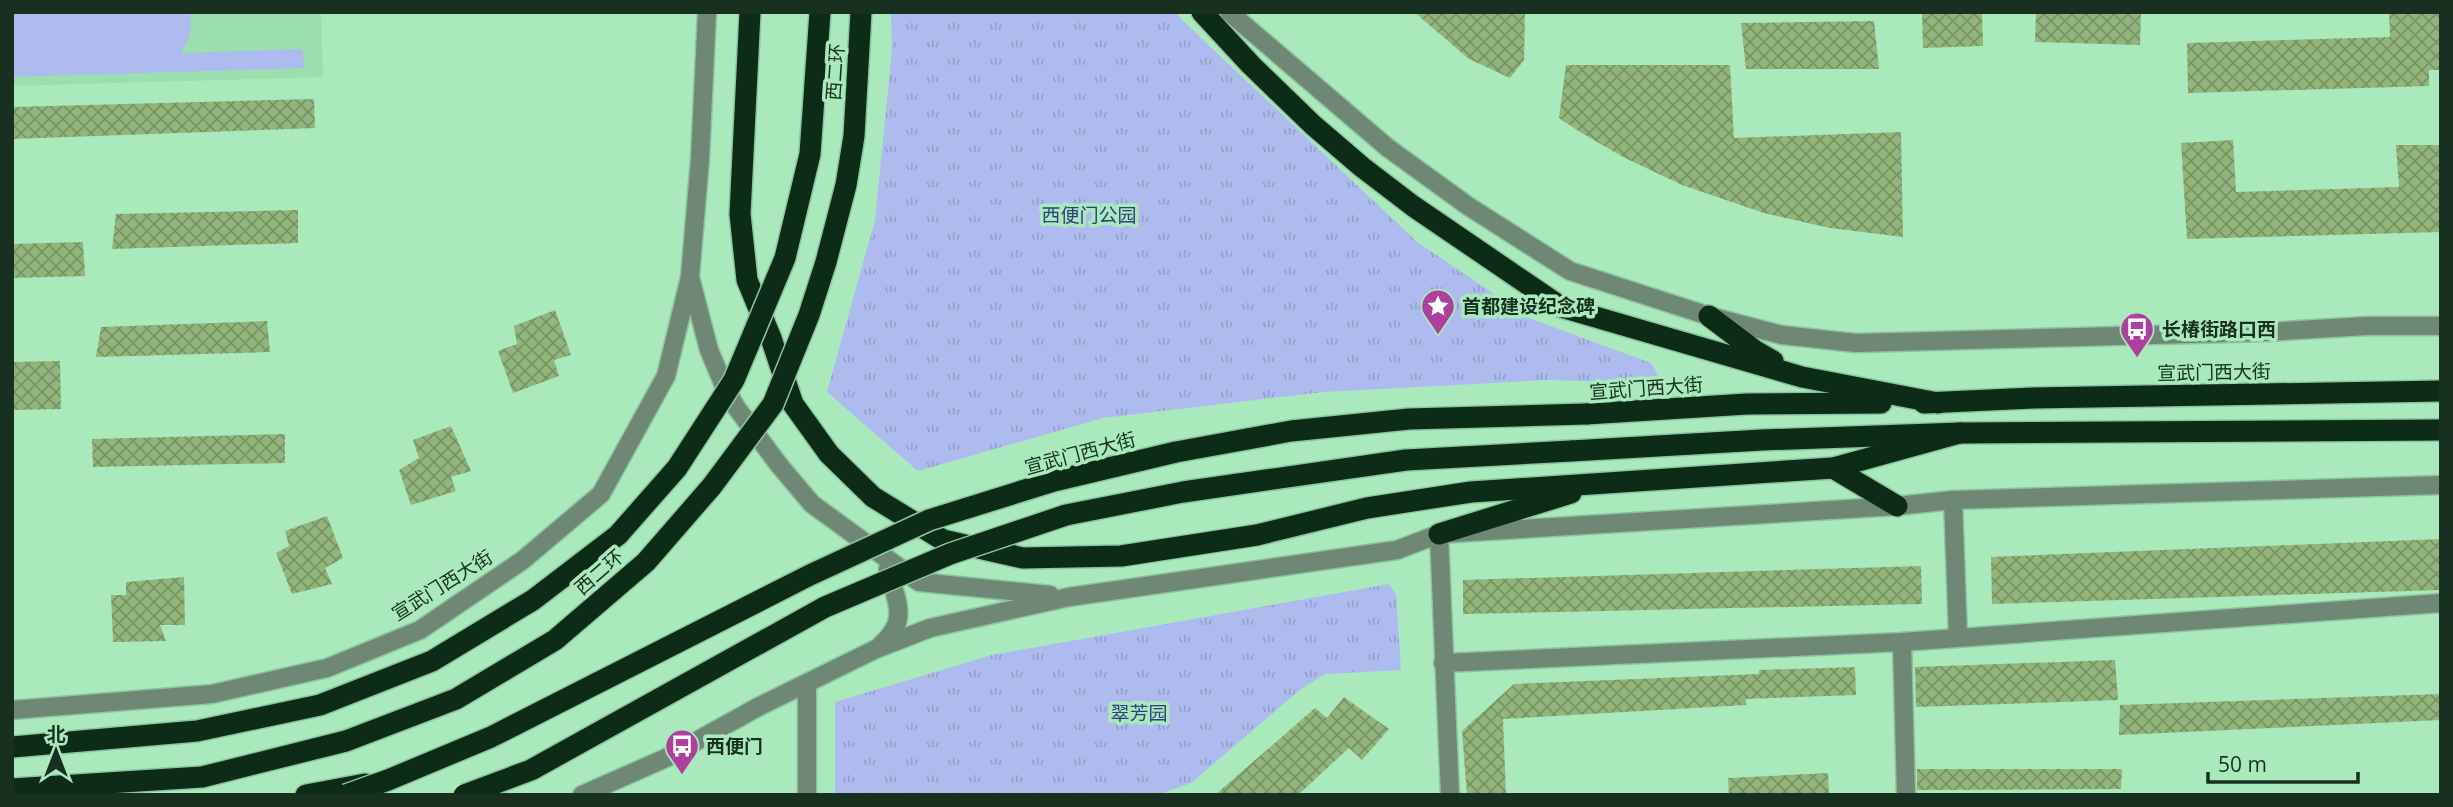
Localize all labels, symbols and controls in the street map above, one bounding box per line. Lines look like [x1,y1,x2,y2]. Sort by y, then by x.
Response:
street label: 西二环 [820,43,850,101]
park label: 西便门公园 [1041,202,1137,228]
place icon: 首都建设纪念碑 [1419,287,1457,336]
place label: 首都建设纪念碑 [1462,293,1595,319]
bus stop icon: 长椿街路口西 [2118,310,2156,359]
place label: 长椿街路口西 [2162,316,2276,342]
street label: 宣武门西大街 [2157,358,2271,386]
street label: 宣武门西大街 [1588,371,1704,405]
street label: 宣武门西大街 [1022,426,1138,480]
street label: 西二环 [569,543,629,601]
street label: 宣武门西大街 [387,544,497,626]
park label: 翠芳园 [1110,700,1168,726]
north arrow [21,716,91,786]
text: 北 [46,721,66,747]
bus stop icon: 西便门 [663,727,701,776]
place label: 西便门 [706,733,763,759]
scale bar [2208,740,2358,784]
text: 50 m [2218,750,2267,778]

